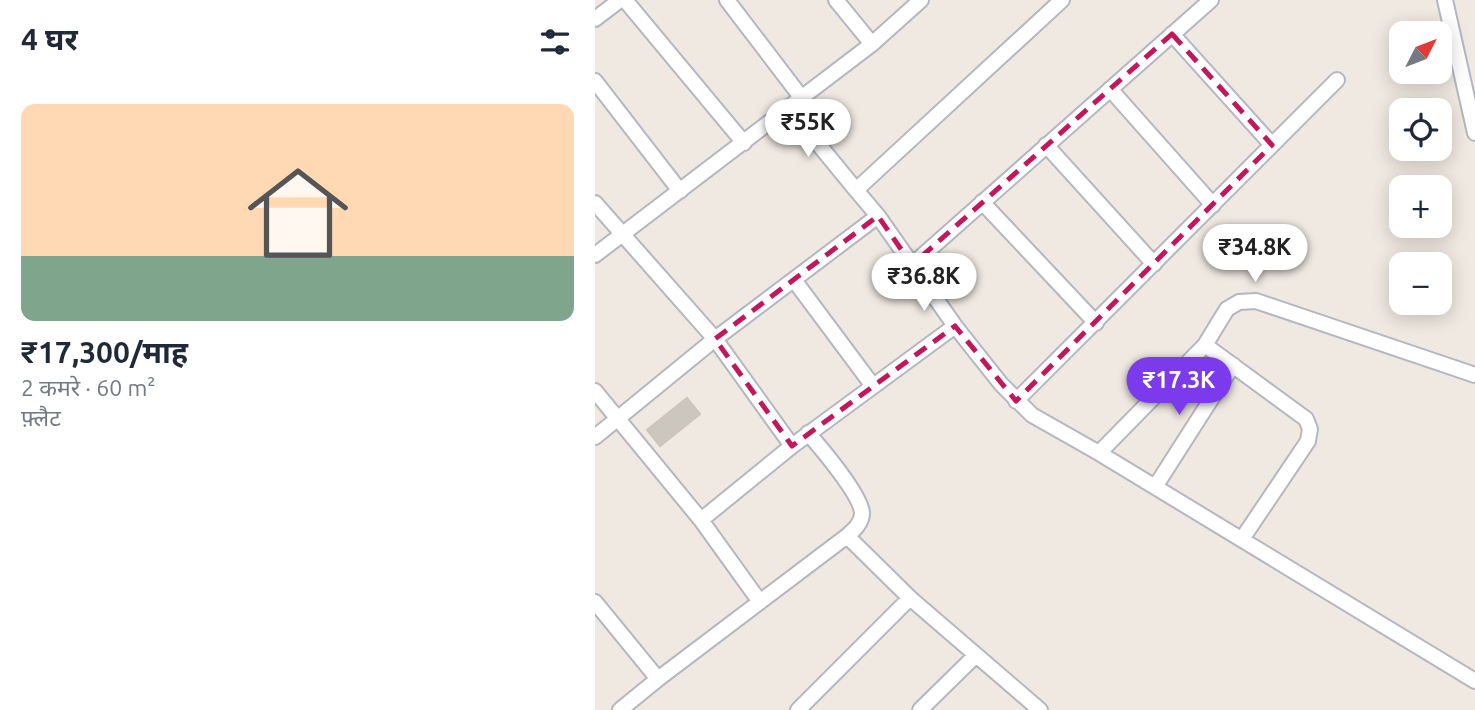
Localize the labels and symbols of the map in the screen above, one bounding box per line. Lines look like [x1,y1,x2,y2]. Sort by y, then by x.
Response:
north arrow [1389,21,1453,84]
pin: ₹55K [767,100,849,159]
pin: ₹34.8K [1198,224,1312,284]
pin: ₹36.8K [867,254,981,313]
pin: ₹17.3K [1122,358,1236,417]

